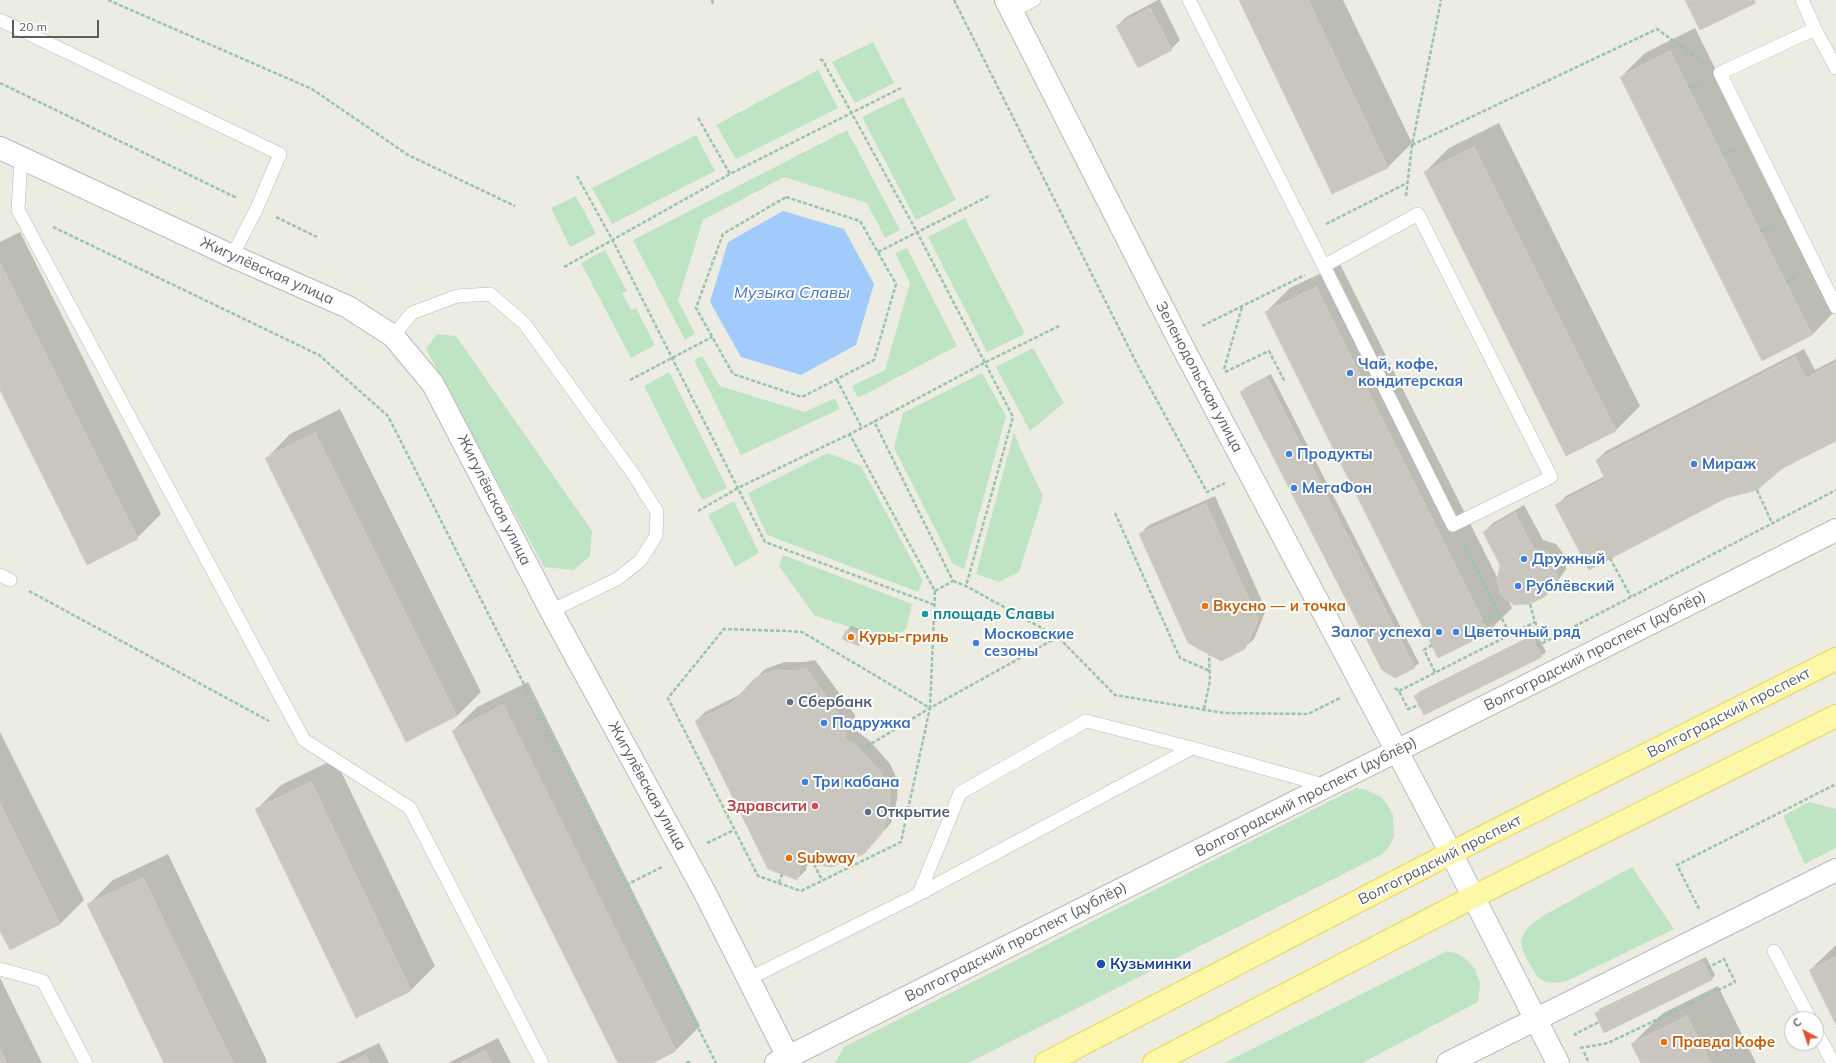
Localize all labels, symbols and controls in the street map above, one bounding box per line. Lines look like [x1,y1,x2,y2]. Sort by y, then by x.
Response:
scale bar [14,12,101,38]
text: 20 m [19,19,47,34]
street label: Жигулёвская улица [197,233,337,309]
water label: Музыка Славы [734,283,850,303]
street label: Зеленодольская улица [1152,298,1246,456]
place label: Чай, кофе, кондитерская [1358,355,1463,390]
marker: Чай, кофе, кондитерская [1345,368,1355,378]
street label: Жигулёвская улица [453,432,535,568]
place label: Продукты [1297,445,1373,463]
marker: Продукты [1284,449,1294,459]
place label: Мираж [1702,455,1756,473]
marker: Мираж [1689,459,1699,469]
place label: МегаФон [1302,479,1372,497]
marker: МегаФон [1289,483,1299,493]
place label: Дружный [1532,550,1605,568]
marker: Дружный [1519,554,1529,564]
place label: Рублёвский [1526,577,1614,595]
marker: Рублёвский [1513,581,1523,591]
street label: Волгоградский проспект (дублёр) [1481,587,1709,715]
place label: Вкусно — и точка [1213,597,1346,615]
marker: Вкусно — и точка [1200,601,1210,611]
place label: площадь Славы [933,605,1055,623]
marker: площадь Славы [920,609,930,619]
place label: Залог успеха [1331,623,1431,641]
place label: Цветочный ряд [1464,623,1580,641]
place label: Московские сезоны [984,625,1074,660]
marker: Залог успеха [1434,627,1444,637]
marker: Цветочный ряд [1451,627,1461,637]
place label: Куры-гриль [859,628,949,646]
marker: Куры-гриль [846,632,856,642]
marker: Московские сезоны [971,638,981,648]
street label: Волгоградский проспект [1644,664,1814,762]
place label: Сбербанк [798,693,872,711]
marker: Сбербанк [785,697,795,707]
place label: Подружка [832,714,911,732]
marker: Подружка [819,718,829,728]
street label: Жигулёвская улица [604,719,690,853]
street label: Волгоградский проспект (дублёр) [1192,733,1420,861]
place label: Три кабана [813,773,899,791]
marker: Три кабана [800,777,810,787]
place label: Здравсити [727,797,807,815]
marker: Здравсити [810,801,820,811]
place label: Открытие [876,803,950,821]
marker: Открытие [863,807,873,817]
street label: Волгоградский проспект [1355,811,1525,909]
place label: Subway [797,849,855,867]
marker: Subway [784,853,794,863]
street label: Волгоградский проспект (дублёр) [902,878,1130,1006]
place label: Кузьминки [1110,955,1191,973]
marker: Кузьминки [1095,958,1107,970]
north arrow [1784,1011,1824,1051]
text: С [1790,1015,1804,1030]
place label: Правда Кофе [1672,1033,1775,1051]
marker: Правда Кофе [1659,1037,1669,1047]

